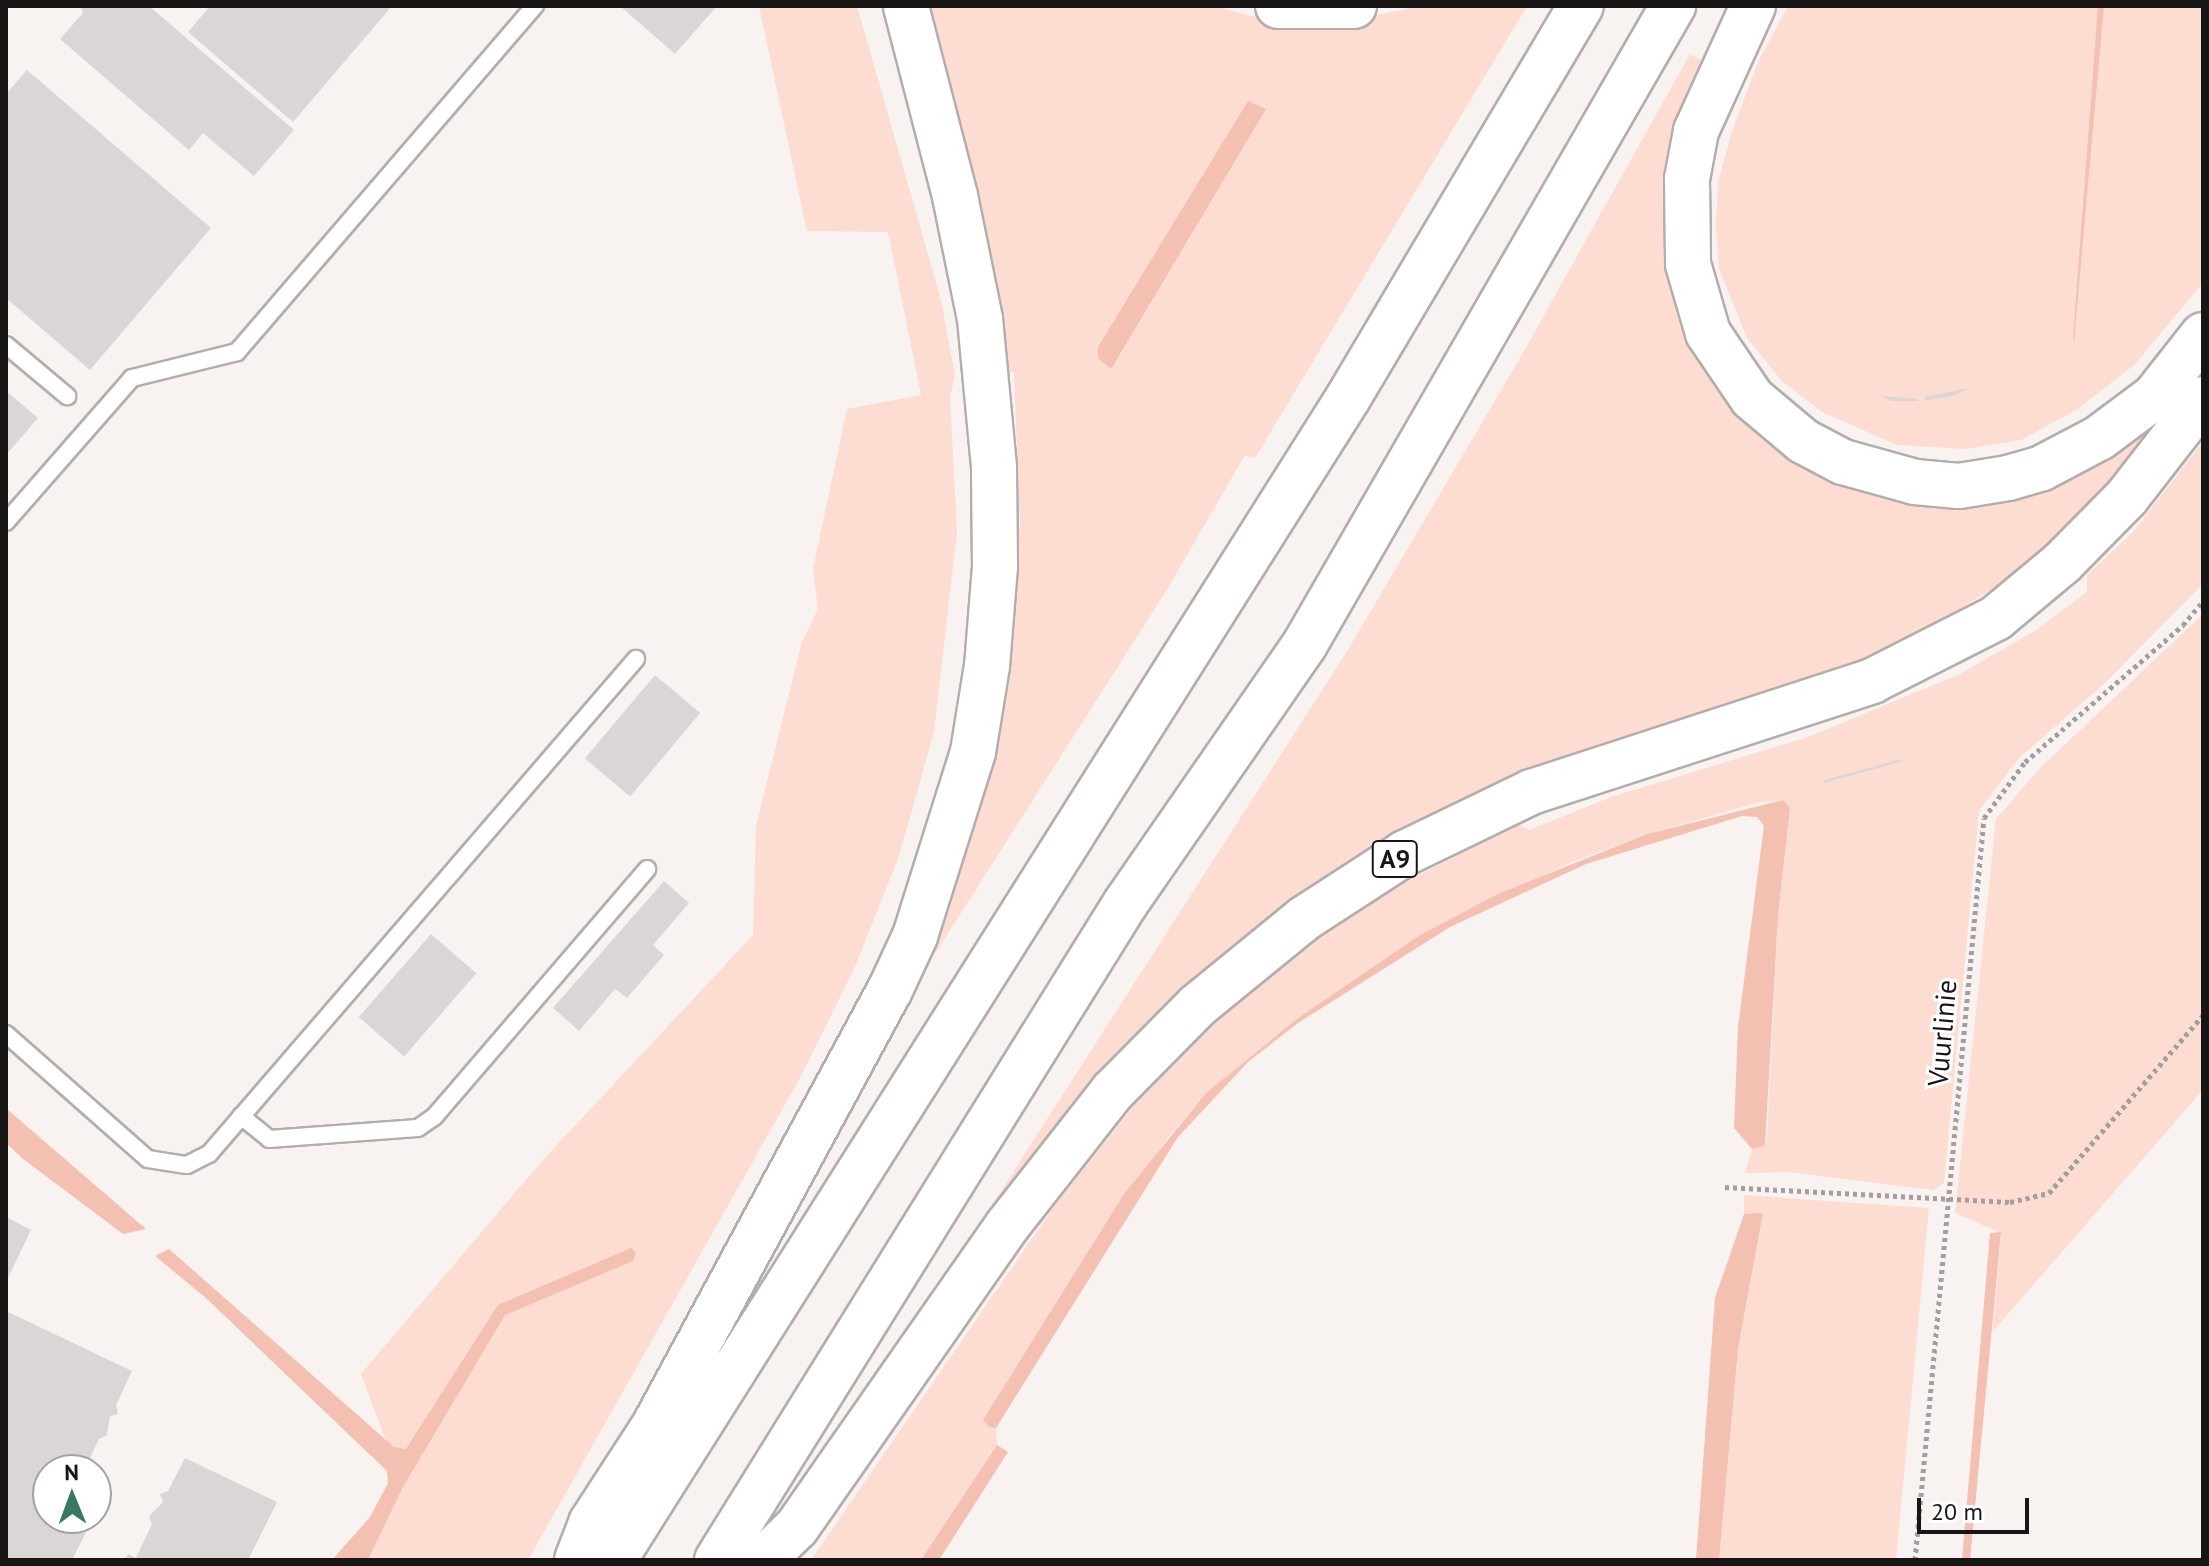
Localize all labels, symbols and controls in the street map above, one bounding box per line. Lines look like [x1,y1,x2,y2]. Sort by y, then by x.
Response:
road number: A9 [1371,837,1419,881]
street label: Vuurlinie [1921,978,1963,1088]
north arrow [32,1454,112,1534]
text: N [64,1458,79,1486]
scale bar [1921,1482,2033,1532]
text: 20 m [1931,1496,1983,1527]

